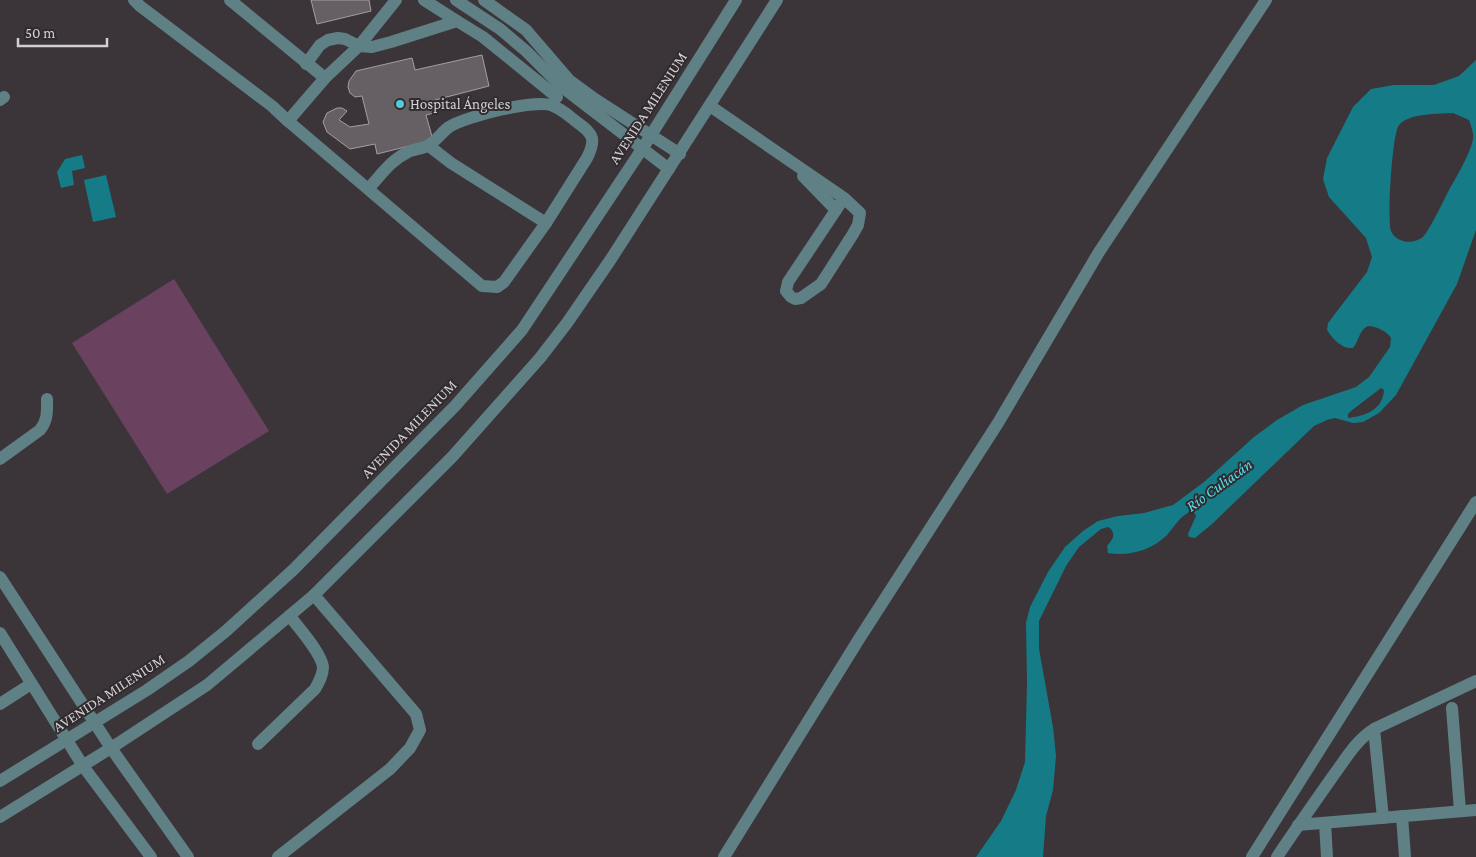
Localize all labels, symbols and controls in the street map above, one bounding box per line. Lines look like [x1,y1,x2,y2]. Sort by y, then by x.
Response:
scale bar [18,15,106,47]
text: 50 m [25,25,55,41]
street label: AVENIDA MILENIUM [606,49,690,167]
place label: Hospital Ángeles [410,96,510,113]
marker: Hospital Ángeles [394,98,406,110]
street label: AVENIDA MILENIUM [358,377,460,481]
water label: Río Culiacán [1183,455,1255,515]
street label: AVENIDA MILENIUM [50,651,168,735]

